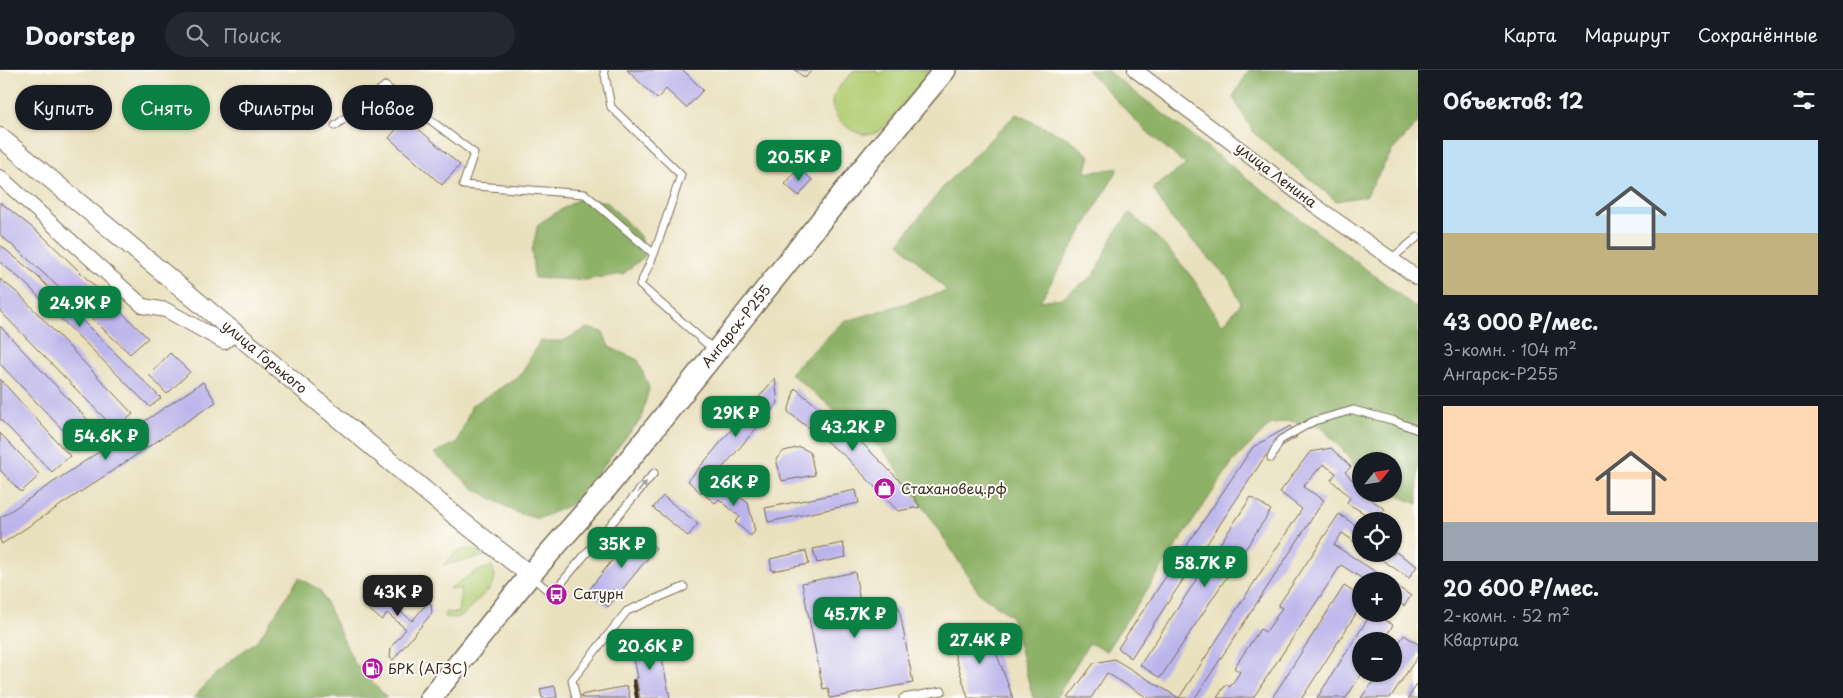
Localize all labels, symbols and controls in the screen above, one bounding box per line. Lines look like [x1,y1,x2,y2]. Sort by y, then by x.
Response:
search box [165,12,515,57]
text: Doorstep [25,17,135,53]
icon: search [183,21,211,49]
text: Поиск [223,21,281,49]
text: Карта [1504,21,1556,48]
text: Маршрут [1584,21,1670,48]
text: Сохранённые [1698,21,1818,48]
text: Объектов: 12 [1443,84,1584,116]
chip: Купить [15,85,112,130]
chip: Снять [122,85,210,130]
chip: Фильтры [220,85,332,130]
chip: Новое [342,85,433,130]
icon: filters [1790,86,1818,114]
street label: улица Ленина [1231,137,1322,212]
pin: 20.5K ₽ [753,140,845,182]
text: 20.5K ₽ [767,144,831,168]
icon: home [1586,173,1676,263]
street label: Ангарск-Р255 [696,280,775,372]
pin: 24.9K ₽ [34,286,126,328]
text: 24.9K ₽ [49,290,111,314]
text: 43 000 ₽/мес. [1443,305,1598,337]
street label: улица Горького [217,315,312,398]
text: 3-комн. · 104 m² [1443,337,1577,361]
text: Ангарск-Р255 [1443,361,1558,385]
pin: 29K ₽ [701,396,771,438]
text: 29K ₽ [713,400,759,424]
pin: 43.2K ₽ [807,410,899,452]
text: 43.2K ₽ [821,414,885,438]
pin: 54.6K ₽ [60,418,152,461]
text: 54.6K ₽ [74,423,138,447]
icon: home [1586,438,1676,528]
north arrow [1352,452,1402,502]
map controls [1352,452,1402,682]
pin: 26K ₽ [699,464,769,507]
text: 26K ₽ [710,469,758,493]
shop icon: Стахановец.рф [873,477,897,501]
place label: Стахановец.рф [901,478,1007,499]
one-way arrow [637,481,648,494]
button: locate [1352,512,1402,562]
pin: 35K ₽ [587,526,657,569]
text: 35K ₽ [598,531,646,555]
pin: 58.7K ₽ [1159,546,1251,588]
text: 58.7K ₽ [1174,550,1236,574]
text: 20 600 ₽/мес. [1443,571,1599,603]
button: + [1352,572,1402,622]
pin: 43K ₽ [363,574,433,617]
text: 43K ₽ [374,579,422,603]
bus stop icon: Сатурн [545,582,569,606]
place label: Сатурн [573,583,624,604]
pin: 45.7K ₽ [809,596,901,639]
text: 45.7K ₽ [824,601,886,625]
text: 2-комн. · 52 m² [1443,603,1570,627]
pin: 27.4K ₽ [934,622,1026,665]
text: 27.4K ₽ [949,627,1011,651]
text: Квартира [1443,627,1518,651]
pin: 20.6K ₽ [604,628,696,671]
button: − [1352,632,1402,682]
text: 20.6K ₽ [617,633,683,657]
fuel station icon: БРК (АГЗС) [360,657,384,681]
place label: БРК (АГЗС) [388,658,468,679]

